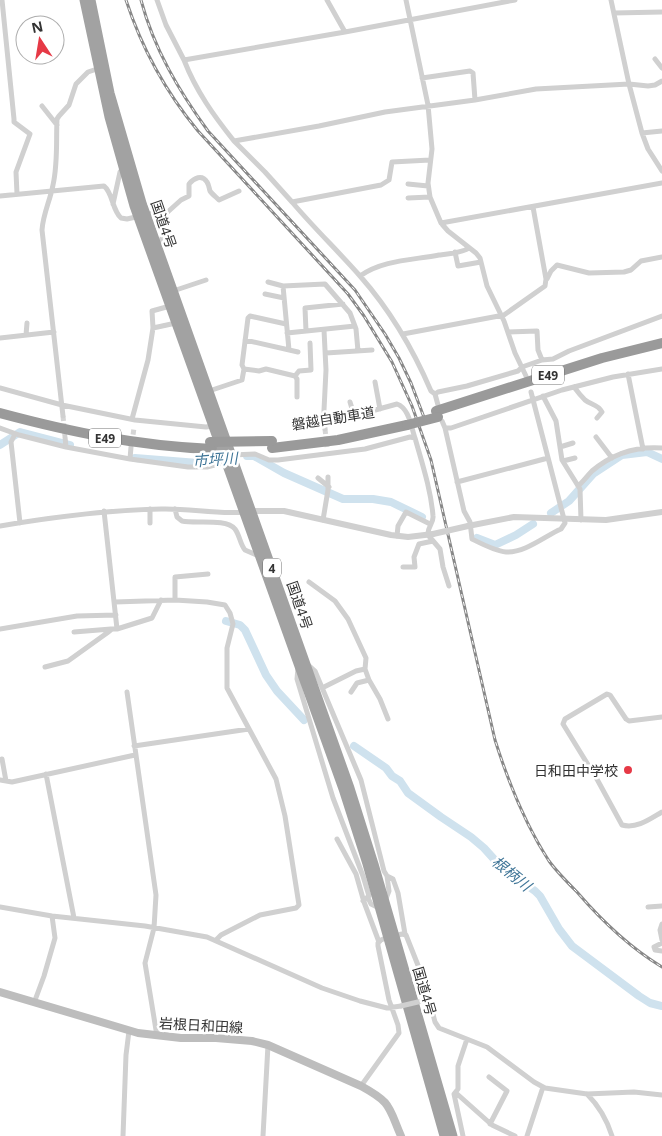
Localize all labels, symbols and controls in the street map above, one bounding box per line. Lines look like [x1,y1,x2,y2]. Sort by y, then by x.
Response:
north arrow [15,15,65,65]
text: N [30,16,45,37]
street label: 国道4号 [147,197,181,251]
road number: E49 [532,366,564,384]
street label: 磐越自動車道 [290,402,376,434]
road number: E49 [89,428,121,448]
water label: 市坪川 [192,447,240,471]
road number: 4 [263,558,281,578]
street label: 国道4号 [283,578,317,632]
place label: 日和田中学校 [534,761,618,780]
marker: 日和田中学校 [622,764,634,776]
water label: 根柄川 [488,851,537,896]
street label: 国道4号 [409,964,441,1018]
street label: 岩根日和田線 [159,1013,243,1037]

